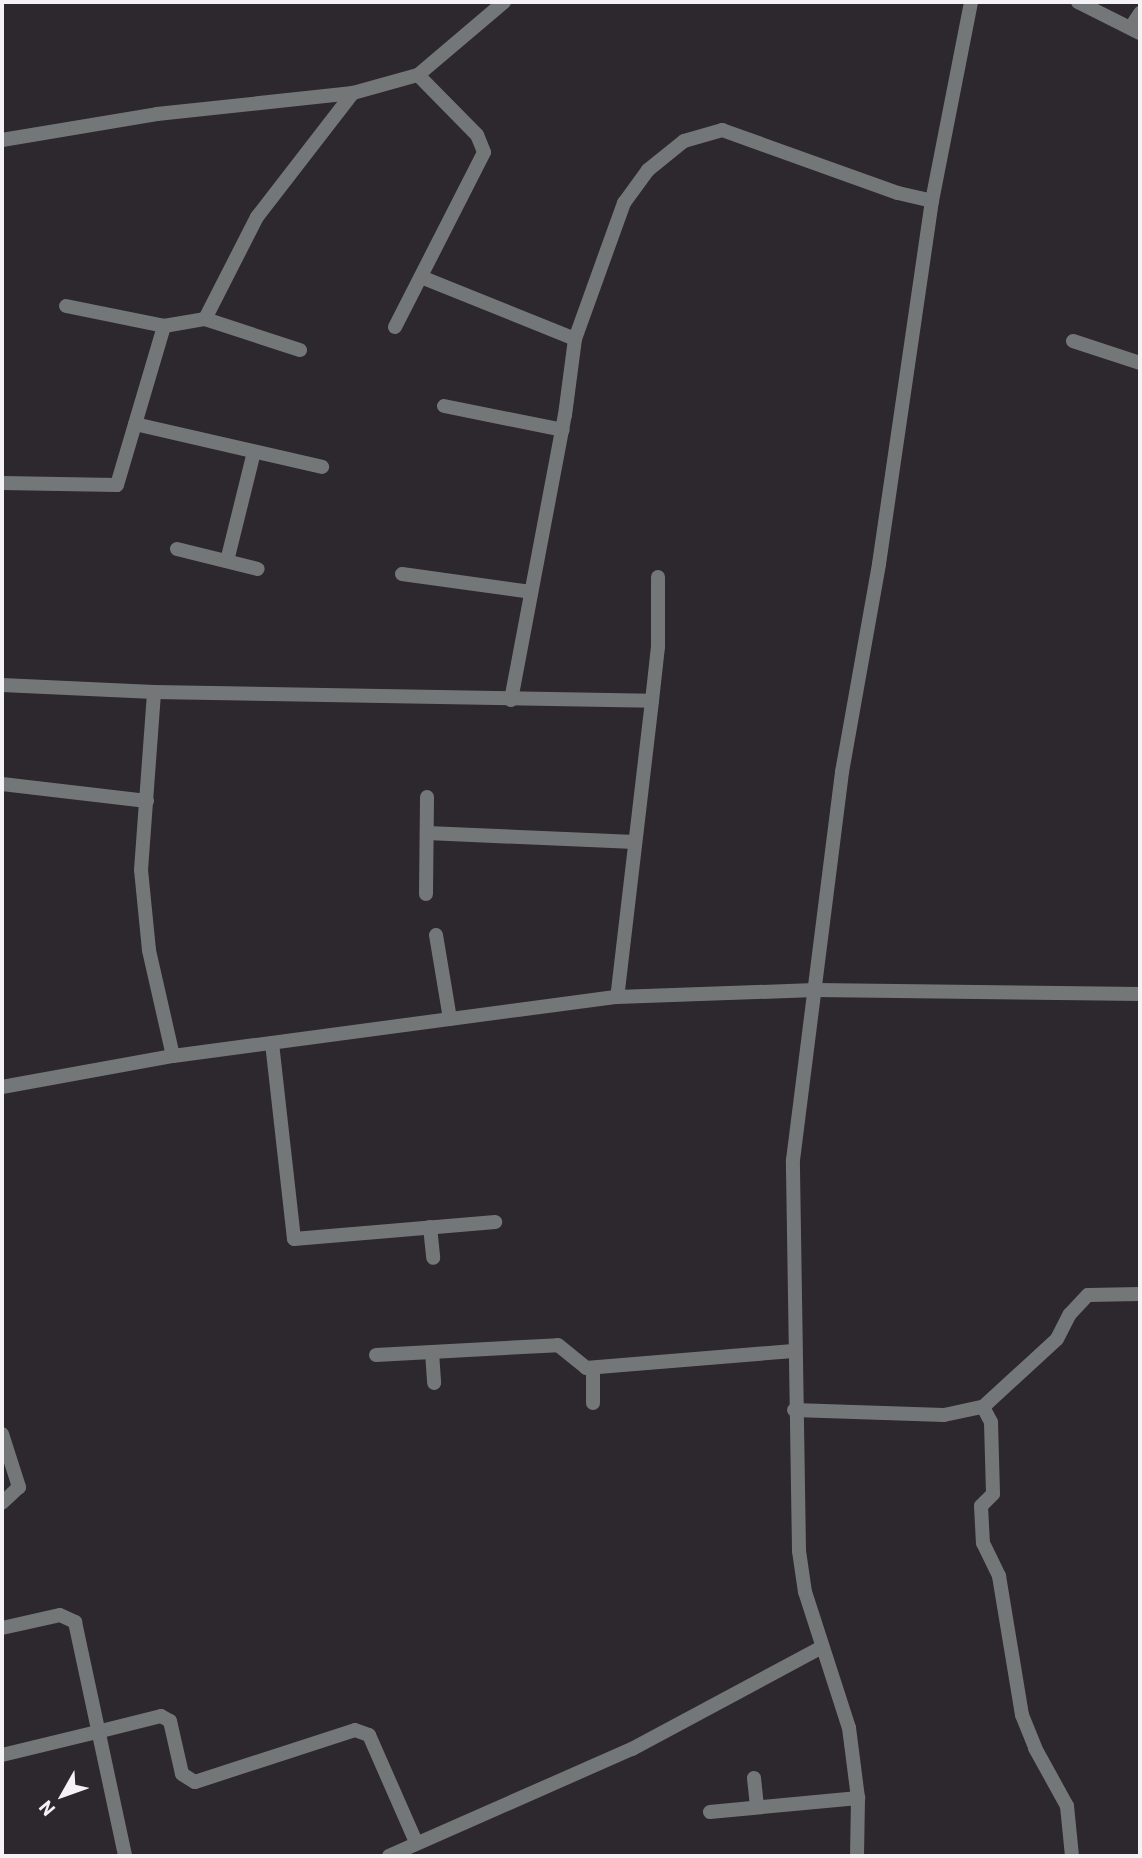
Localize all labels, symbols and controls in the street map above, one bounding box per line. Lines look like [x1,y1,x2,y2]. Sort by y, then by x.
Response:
north arrow [28,1760,98,1830]
text: N [34,1797,59,1821]

